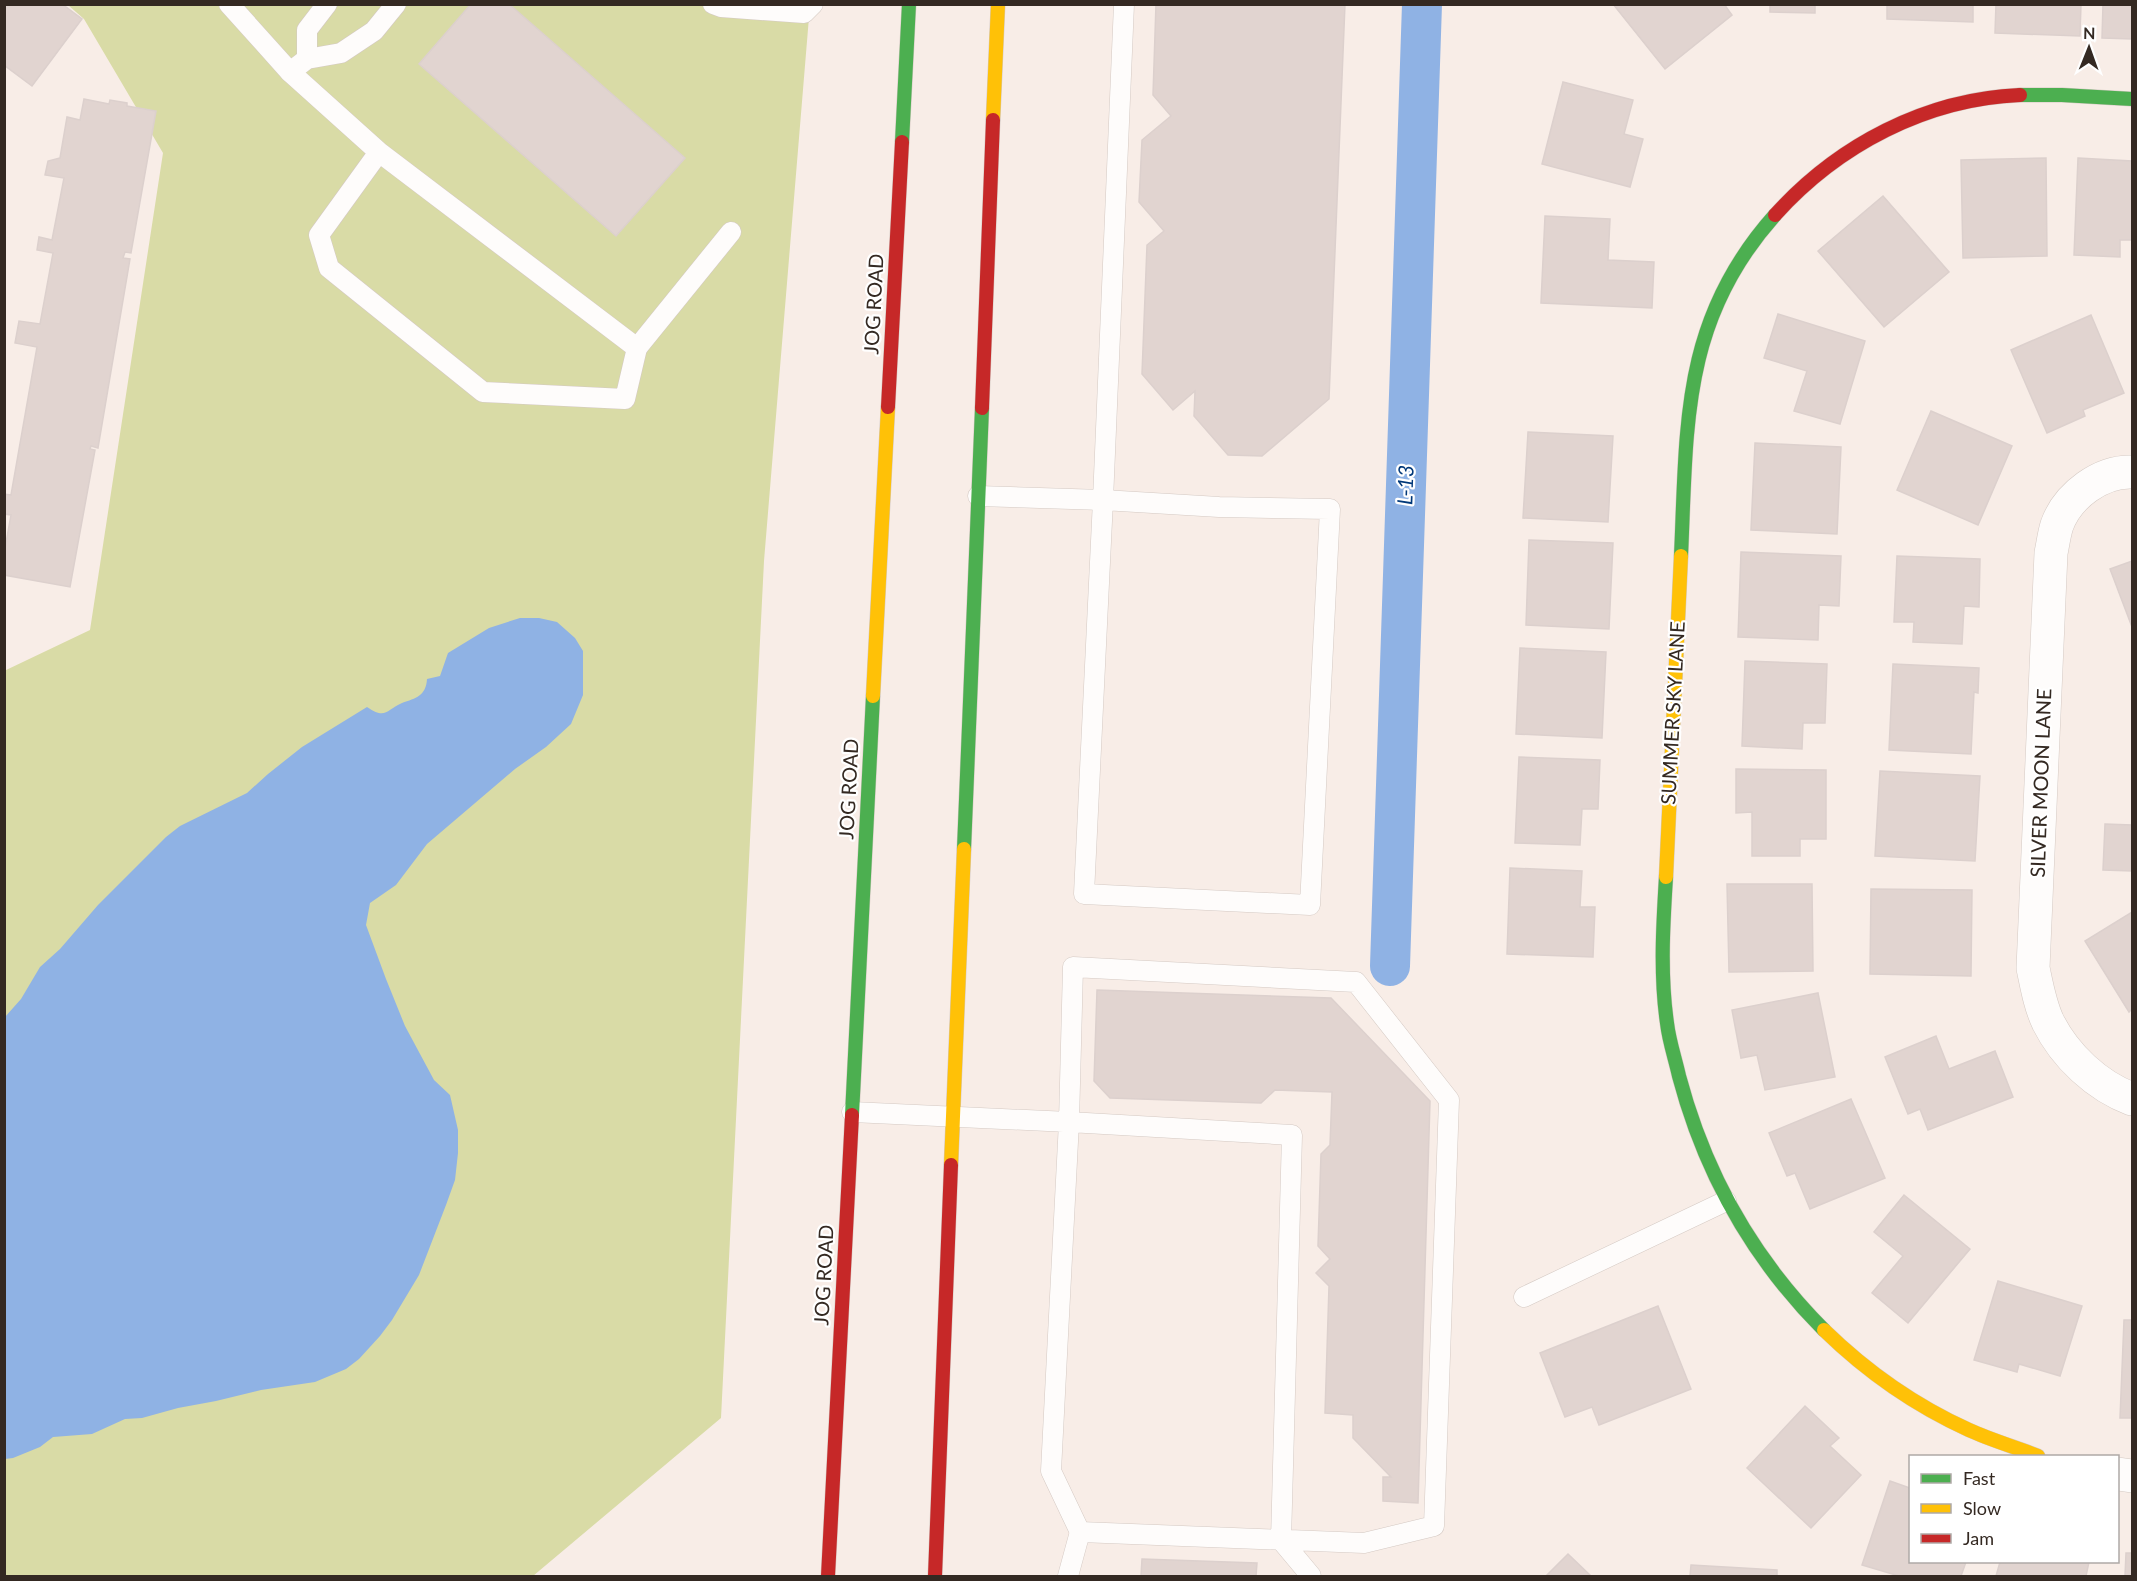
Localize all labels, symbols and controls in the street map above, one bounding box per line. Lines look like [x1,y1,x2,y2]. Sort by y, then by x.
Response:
north arrow [2059,18,2119,78]
text: N [2083,23,2096,42]
street label: JOG ROAD [858,253,888,355]
water label: L-13 [1391,464,1418,505]
street label: SUMMER SKY LANE [1655,621,1689,805]
street label: SILVER MOON LANE [2025,688,2055,878]
street label: JOG ROAD [833,738,863,840]
street label: JOG ROAD [808,1224,838,1326]
legend [1909,1455,2119,1563]
text: Fast [1963,1467,1996,1489]
text: Slow [1963,1497,2001,1519]
text: Jam [1963,1527,1994,1549]

